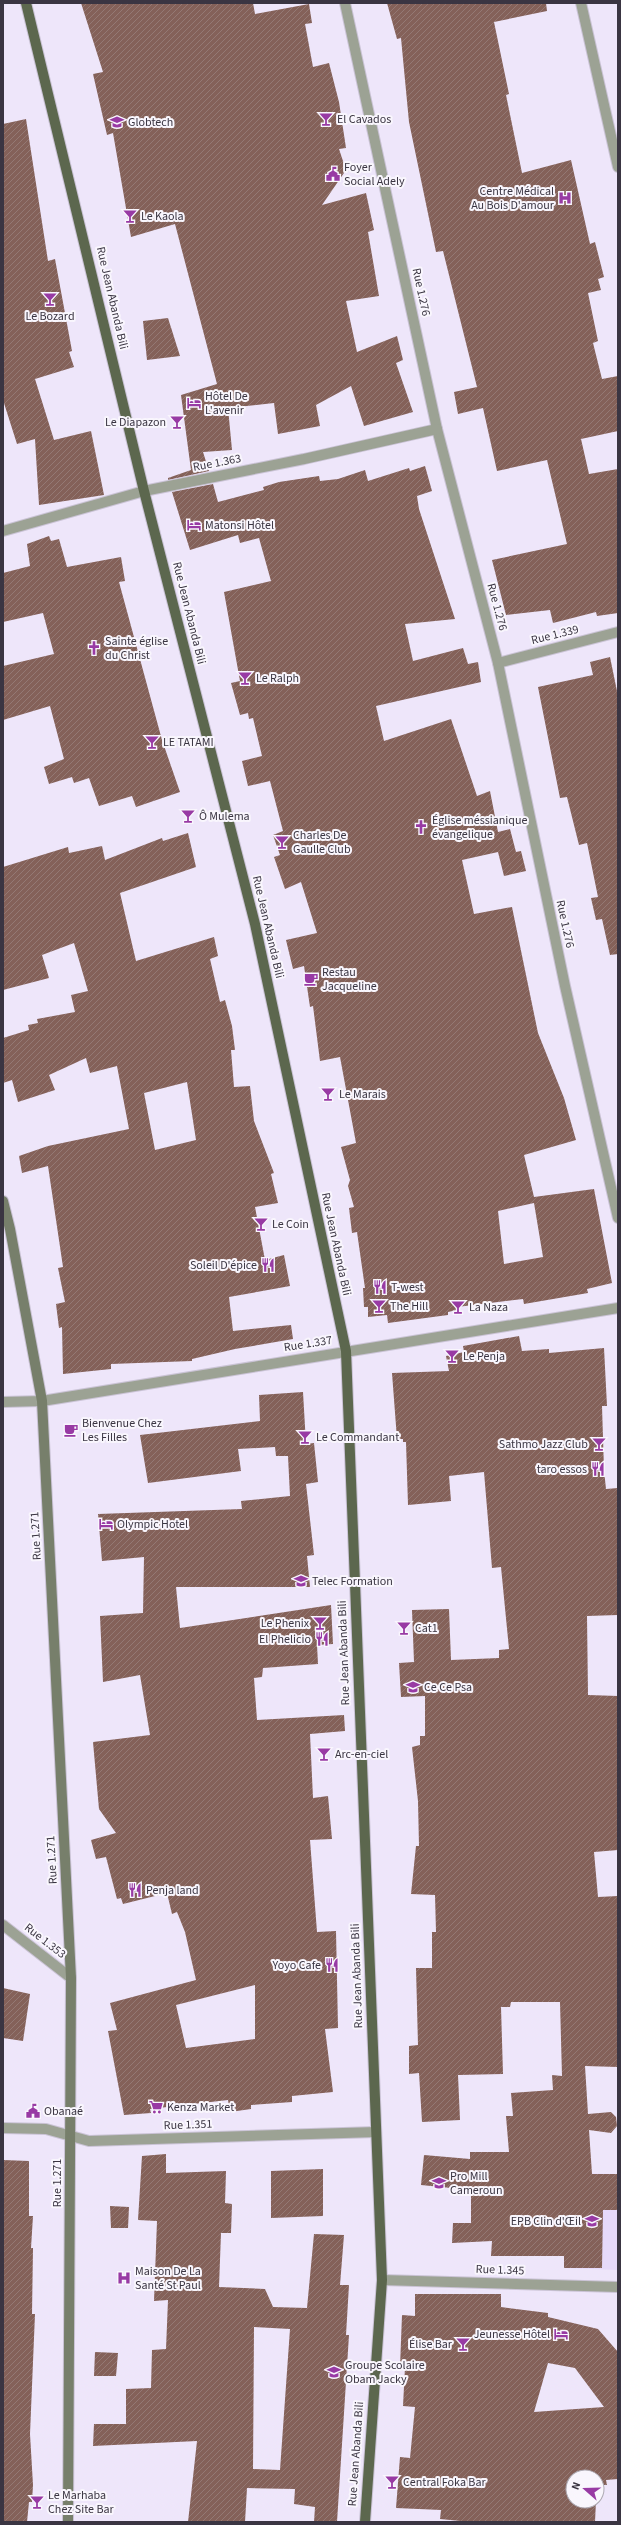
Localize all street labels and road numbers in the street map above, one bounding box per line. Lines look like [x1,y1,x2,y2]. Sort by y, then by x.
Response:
street label: Rue Jean Abanda Bili [92,245,132,351]
street label: Rue 1.276 [408,266,434,318]
street label: Rue 1.363 [192,450,242,476]
street label: Rue Jean Abanda Bili [168,560,210,666]
street label: Rue 1.276 [483,581,512,633]
street label: Rue 1.339 [529,621,581,649]
street label: Rue Jean Abanda Bili [248,874,288,980]
street label: Rue 1.276 [552,898,578,950]
street label: Rue Jean Abanda Bili [317,1191,355,1297]
street label: Rue 1.337 [283,1332,333,1356]
street label: Rue 1.271 [26,1511,46,1561]
street label: Rue Jean Abanda Bili [334,1600,354,1706]
street label: Rue 1.271 [42,1835,62,1885]
street label: Rue 1.353 [21,1919,69,1963]
street label: Rue Jean Abanda Bili [347,1923,367,2029]
street label: Rue 1.351 [163,2116,213,2134]
street label: Rue 1.271 [49,2159,66,2207]
street label: Rue 1.345 [475,2261,525,2279]
street label: Rue Jean Abanda Bili [344,2401,368,2507]

